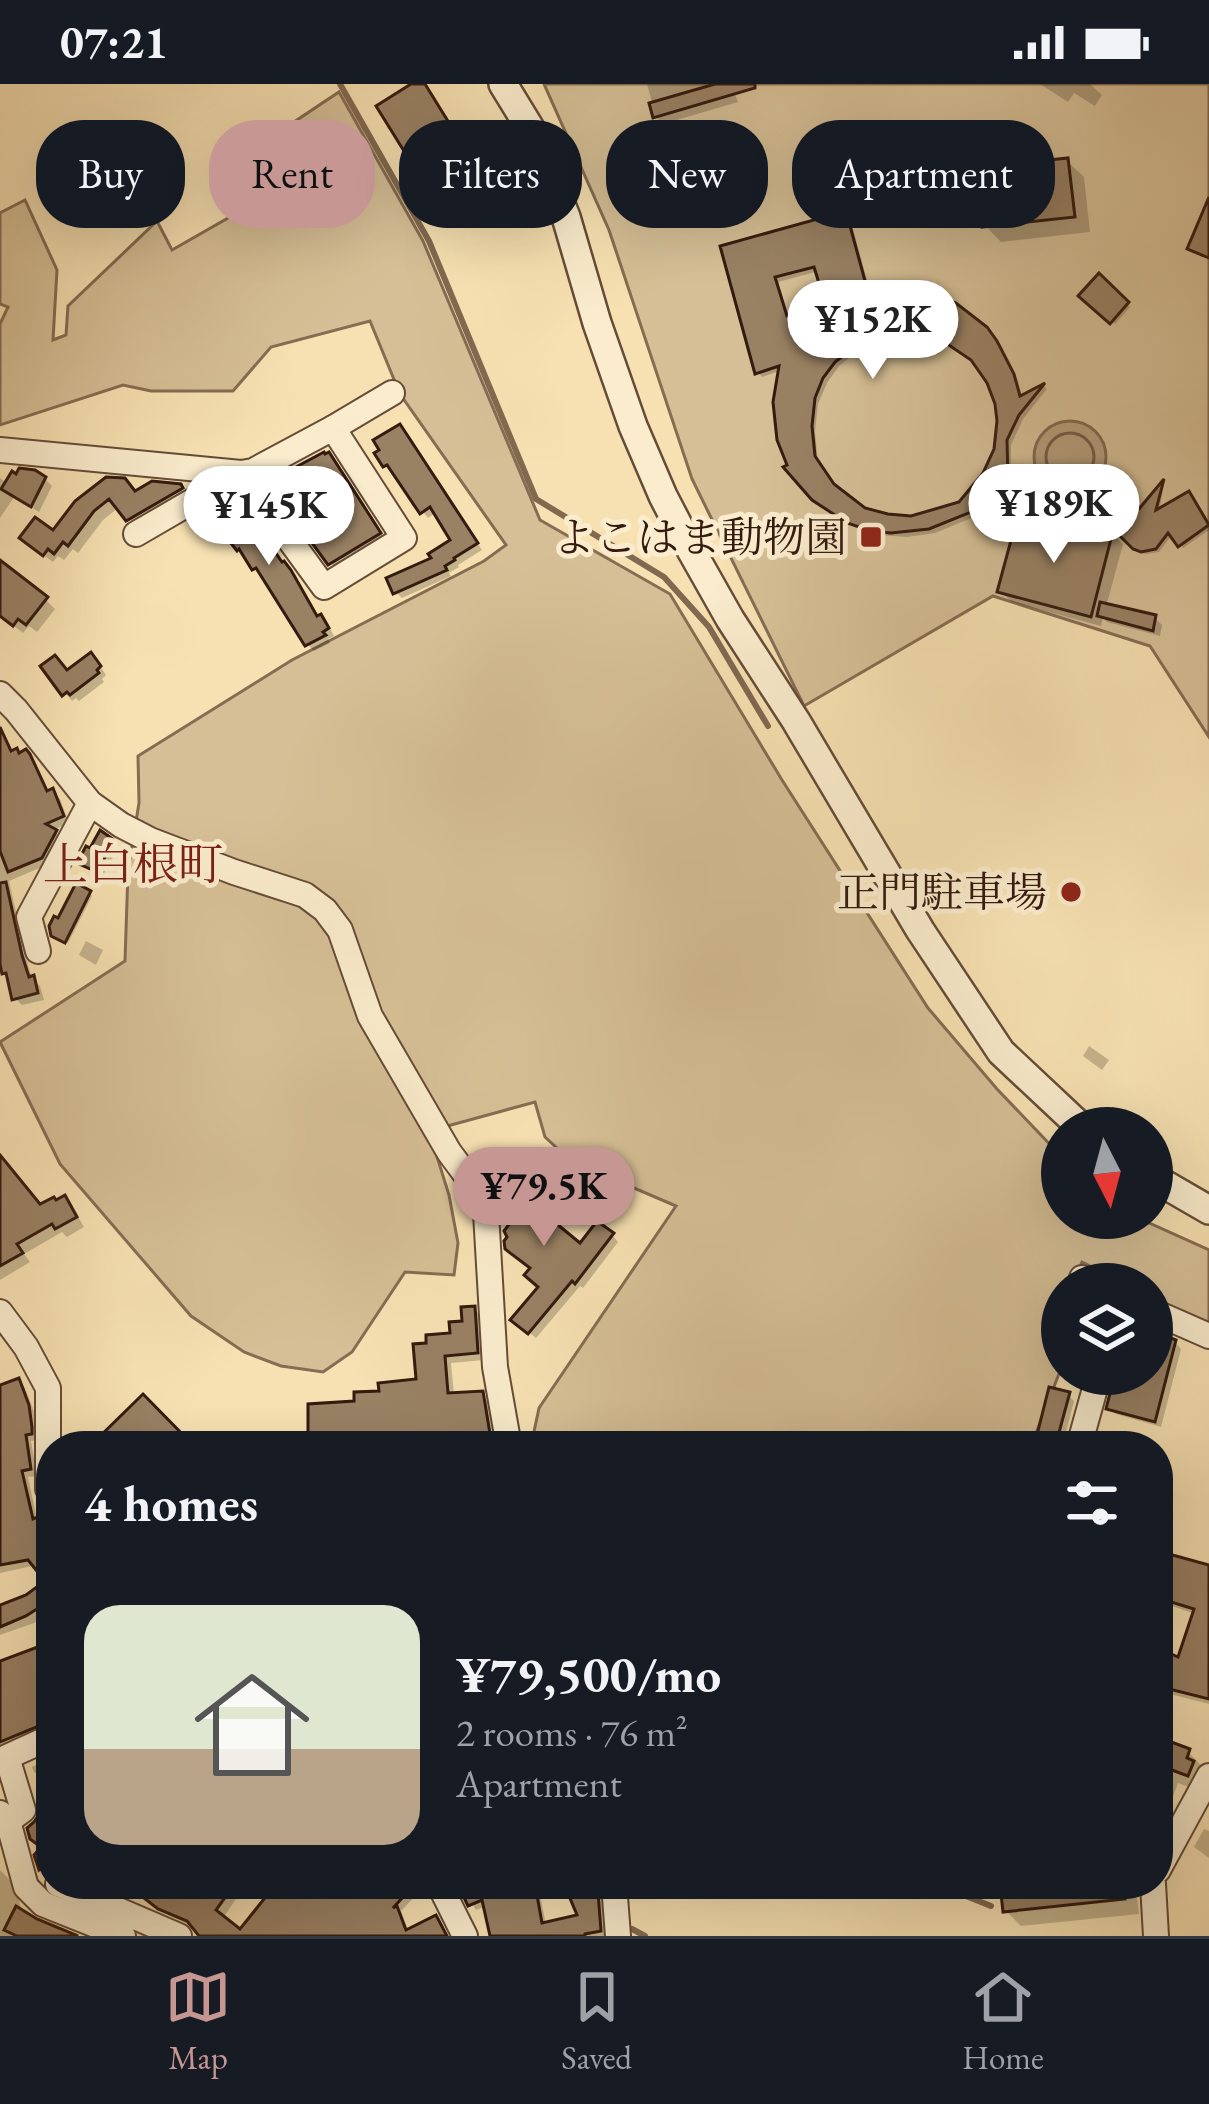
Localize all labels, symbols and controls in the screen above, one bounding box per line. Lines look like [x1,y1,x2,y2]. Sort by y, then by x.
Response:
text: 07:21 [60,13,168,71]
chip: Buy [36,120,185,228]
chip: Rent [209,120,375,228]
chip: Filters [399,120,582,228]
chip: New [606,120,768,228]
chip: Apartment [792,120,1055,228]
pin: ¥152K [789,280,957,382]
text: ¥152K [814,293,932,344]
pin: ¥189K [970,464,1138,566]
pin: ¥145K [185,466,353,568]
text: ¥189K [995,477,1113,528]
text: ¥145K [210,479,328,530]
place label: よこはま動物園 [553,510,847,565]
marker: よこはま動物園 [858,524,884,550]
district label: 上白根町 [43,835,223,893]
place label: 正門駐車場 [837,865,1047,920]
marker: 正門駐車場 [1058,879,1084,905]
north arrow [1041,1107,1173,1239]
map controls [1041,1107,1173,1395]
pin: ¥79.5K [446,1147,642,1249]
text: ¥79.5K [481,1160,607,1211]
button: layers [1041,1263,1173,1395]
text: 4 homes [84,1470,258,1536]
icon: filters [1059,1470,1125,1536]
text: ¥79,500/mo [456,1641,721,1707]
icon: home [180,1653,324,1797]
text: 2 rooms · 76 m² [456,1707,688,1758]
text: Apartment [456,1758,622,1809]
tab: Map [165,1964,231,2079]
tab: Saved [561,1964,632,2079]
tab: Home [962,1964,1044,2079]

